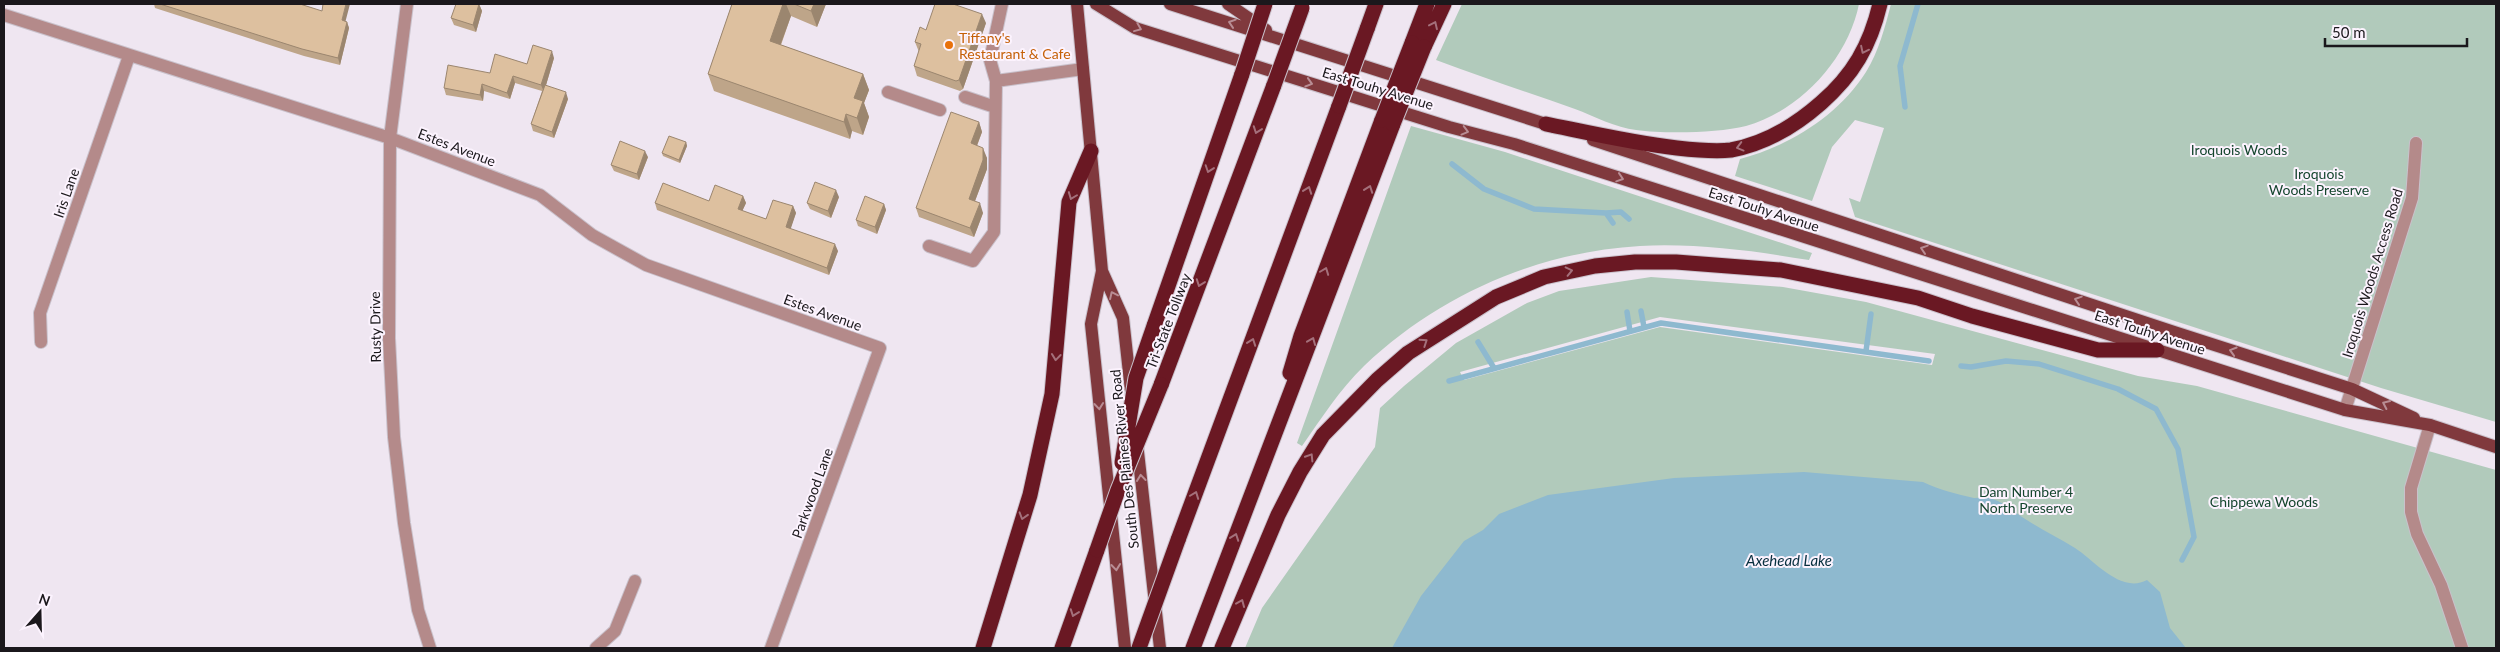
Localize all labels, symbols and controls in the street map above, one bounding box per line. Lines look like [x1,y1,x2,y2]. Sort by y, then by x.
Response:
scale bar [2325,15,2468,47]
one-way arrow [1228,19,1236,29]
one-way arrow [1428,21,1439,30]
one-way arrow [1133,22,1142,32]
text: 50 m [2332,23,2366,41]
place label: Tiffany's Restaurant & Cafe [959,29,1071,62]
marker: Tiffany's Restaurant & Cafe [943,39,955,51]
one-way arrow [1860,44,1870,53]
street label: East Touhy Avenue [1320,63,1436,113]
one-way arrow [1305,77,1313,87]
street label: Estes Avenue [416,124,498,170]
one-way arrow [1460,125,1469,136]
one-way arrow [1253,126,1263,134]
one-way arrow [1736,141,1745,152]
park label: Iroquois Woods [2191,141,2287,158]
one-way arrow [1205,165,1215,173]
park label: Iroquois Woods Preserve [2269,165,2369,198]
street label: Iris Lane [50,166,82,220]
one-way arrow [1615,172,1624,182]
street label: East Touhy Avenue [1706,183,1822,235]
one-way arrow [1363,185,1373,194]
one-way arrow [1302,186,1312,195]
street label: Iroquois Woods Access Road [2338,186,2406,360]
one-way arrow [1068,191,1078,200]
one-way arrow [1920,245,1929,255]
one-way arrow [1564,266,1573,277]
one-way arrow [1319,268,1329,276]
street label: Tri-State Tollway [1142,270,1194,371]
one-way arrow [1196,278,1206,286]
street label: Estes Avenue [782,290,864,334]
street label: Rusty Drive [366,291,384,363]
one-way arrow [1109,291,1119,300]
one-way arrow [2074,296,2083,306]
street label: East Touhy Avenue [2092,306,2208,358]
one-way arrow [1306,337,1317,346]
one-way arrow [1246,339,1256,347]
one-way arrow [1419,339,1428,349]
one-way arrow [2229,346,2237,356]
one-way arrow [1050,353,1061,361]
street label: South Des Plaines River Road [1106,369,1142,549]
one-way arrow [2382,400,2391,411]
one-way arrow [1093,402,1104,410]
street label: Parkwood Lane [788,446,836,540]
one-way arrow [1304,453,1314,462]
one-way arrow [1136,474,1147,482]
park label: Dam Number 4 North Preserve [1979,483,2073,516]
one-way arrow [1189,491,1199,499]
park label: Chippewa Woods [2210,493,2318,510]
one-way arrow [1019,511,1029,520]
one-way arrow [1229,533,1239,542]
water label: Axehead Lake [1745,551,1832,569]
one-way arrow [1110,564,1121,572]
north arrow [15,587,65,637]
text: N [37,589,53,609]
one-way arrow [1235,599,1246,608]
one-way arrow [1070,608,1080,616]

